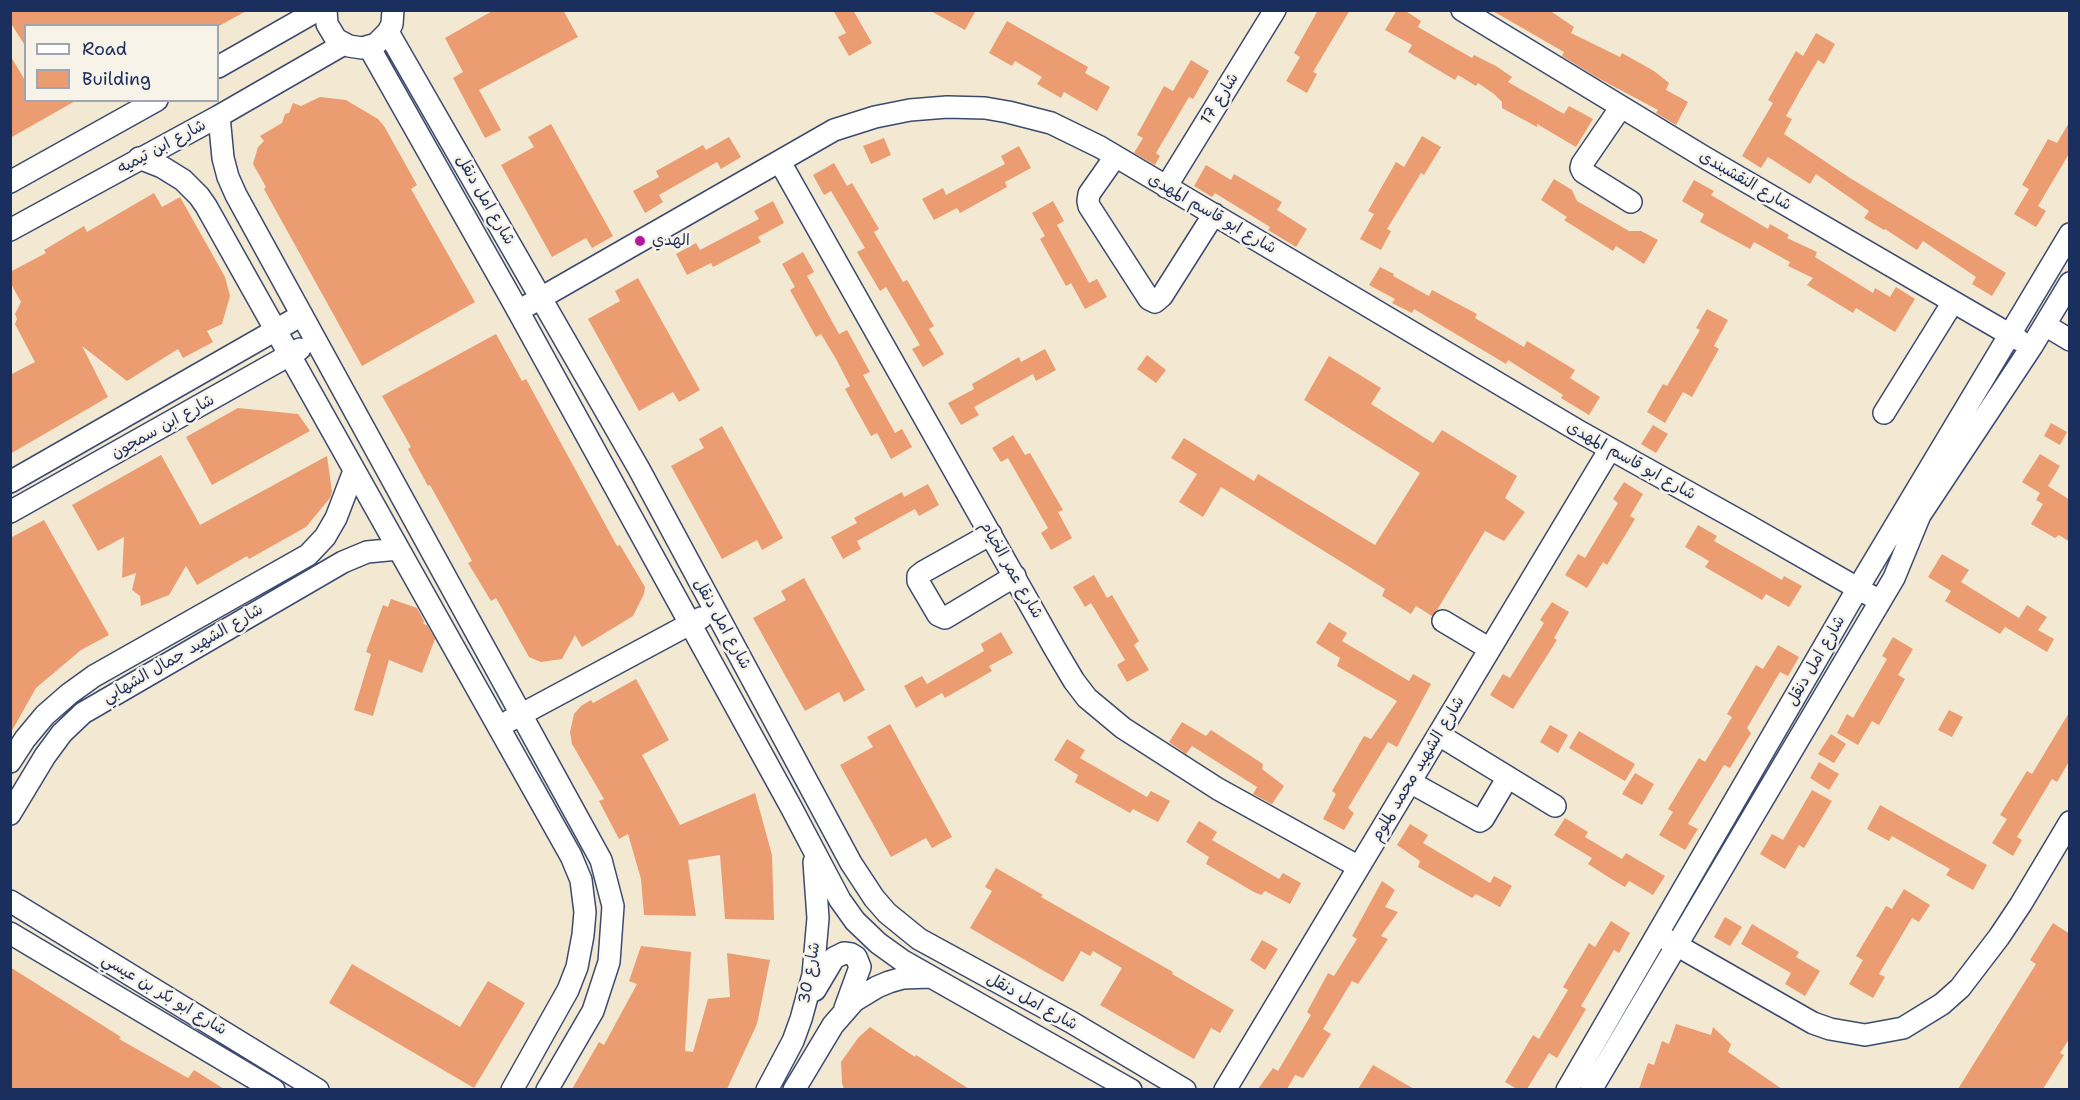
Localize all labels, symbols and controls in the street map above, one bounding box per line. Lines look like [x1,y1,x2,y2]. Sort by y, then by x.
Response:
legend [24,24,219,102]
text: Road [82,37,127,61]
text: Building [82,67,151,91]
street label: شارع 17 [1197,70,1243,128]
street label: شارع ابن تيميه [115,116,209,178]
street label: شارع النقشبندى [1695,147,1795,215]
street label: شارع امل دنقل [451,152,519,248]
street label: شارع ابو قاسم المهدى [1145,170,1279,258]
place label: الهدي [652,231,690,251]
marker: الهدي [633,234,647,248]
street label: شارع ابن سمجون [108,391,218,463]
street label: شارع ابو قاسم المهدى [1563,418,1699,504]
street label: شارع عمر الخيام [975,518,1047,622]
street label: شارع امل دنقل [689,575,755,673]
street label: شارع الشهيد جمال الشهابي [99,600,267,708]
street label: شارع امل دنقل [1782,613,1850,709]
street label: شارع الشهيد محمد لملوم [1367,693,1469,845]
street label: شارع 30 [795,941,825,1005]
street label: شارع ابو بكر بن عيسي [98,950,230,1040]
street label: شارع امل دنقل [983,969,1081,1035]

